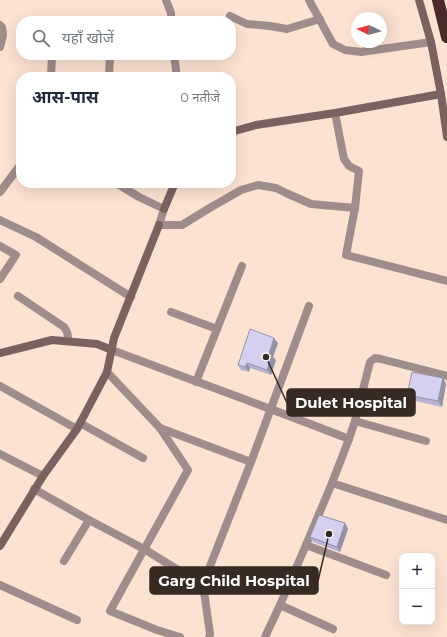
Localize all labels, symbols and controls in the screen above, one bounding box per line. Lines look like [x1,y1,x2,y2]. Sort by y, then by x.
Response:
north arrow [351,12,387,48]
search box [16,16,236,60]
icon: search [30,27,52,49]
text: यहाँ खोजें [62,28,114,47]
text: आस-पास [32,87,99,107]
text: 0 नतीजे [180,89,220,105]
callout: Dulet Hospital [287,389,415,416]
text: Dulet Hospital [295,393,407,412]
map controls [399,553,435,625]
button: + [399,553,435,589]
callout: Garg Child Hospital [150,567,318,594]
text: Garg Child Hospital [158,571,310,590]
button: − [399,589,435,625]

